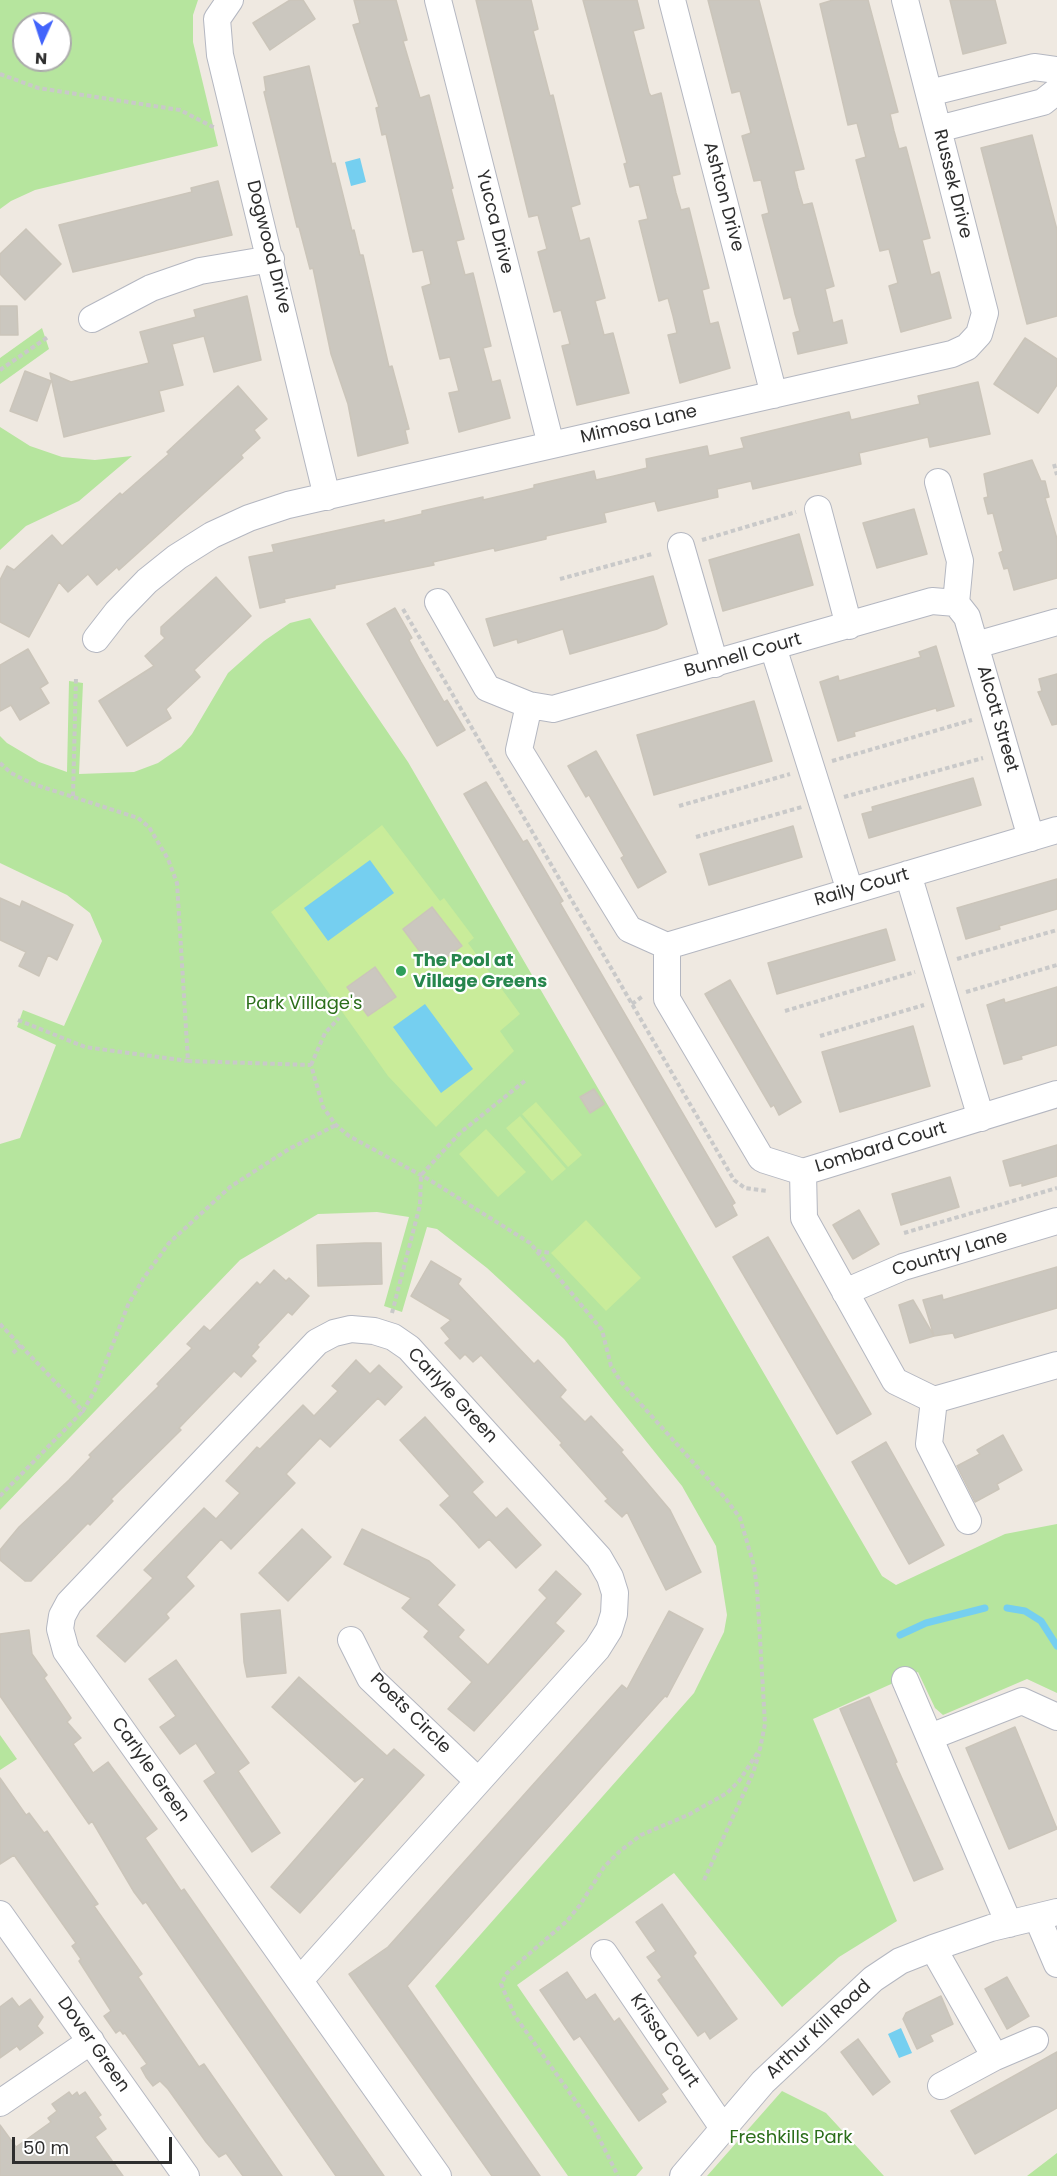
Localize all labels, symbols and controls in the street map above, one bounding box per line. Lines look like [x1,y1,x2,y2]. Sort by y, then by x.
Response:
north arrow [12,12,72,72]
text: N [35,47,48,70]
street label: Russek Drive [928,127,976,241]
street label: Ashton Drive [698,140,748,254]
street label: Yucca Drive [471,168,517,276]
street label: Dogwood Drive [241,178,295,316]
street label: Mimosa Lane [579,401,699,449]
street label: Bunnell Court [682,629,804,683]
street label: Alcott Street [972,663,1022,775]
street label: Raily Court [812,864,912,912]
place label: The Pool at Village Greens [413,950,547,992]
marker: The Pool at Village Greens [394,964,408,978]
park label: Park Village's [246,993,362,1015]
street label: Lombard Court [813,1118,949,1178]
street label: Country Lane [890,1226,1010,1282]
street label: Carlyle Green [402,1344,502,1448]
street label: Poets Circle [365,1669,455,1759]
street label: Carlyle Green [106,1714,194,1826]
street label: Arthur Kill Road [762,1976,876,2084]
street label: Krissa Court [625,1990,703,2092]
street label: Dover Green [52,1993,134,2097]
scale bar [15,2125,176,2163]
park label: Freshkills Park [729,2127,853,2149]
text: 50 m [23,2135,69,2160]

